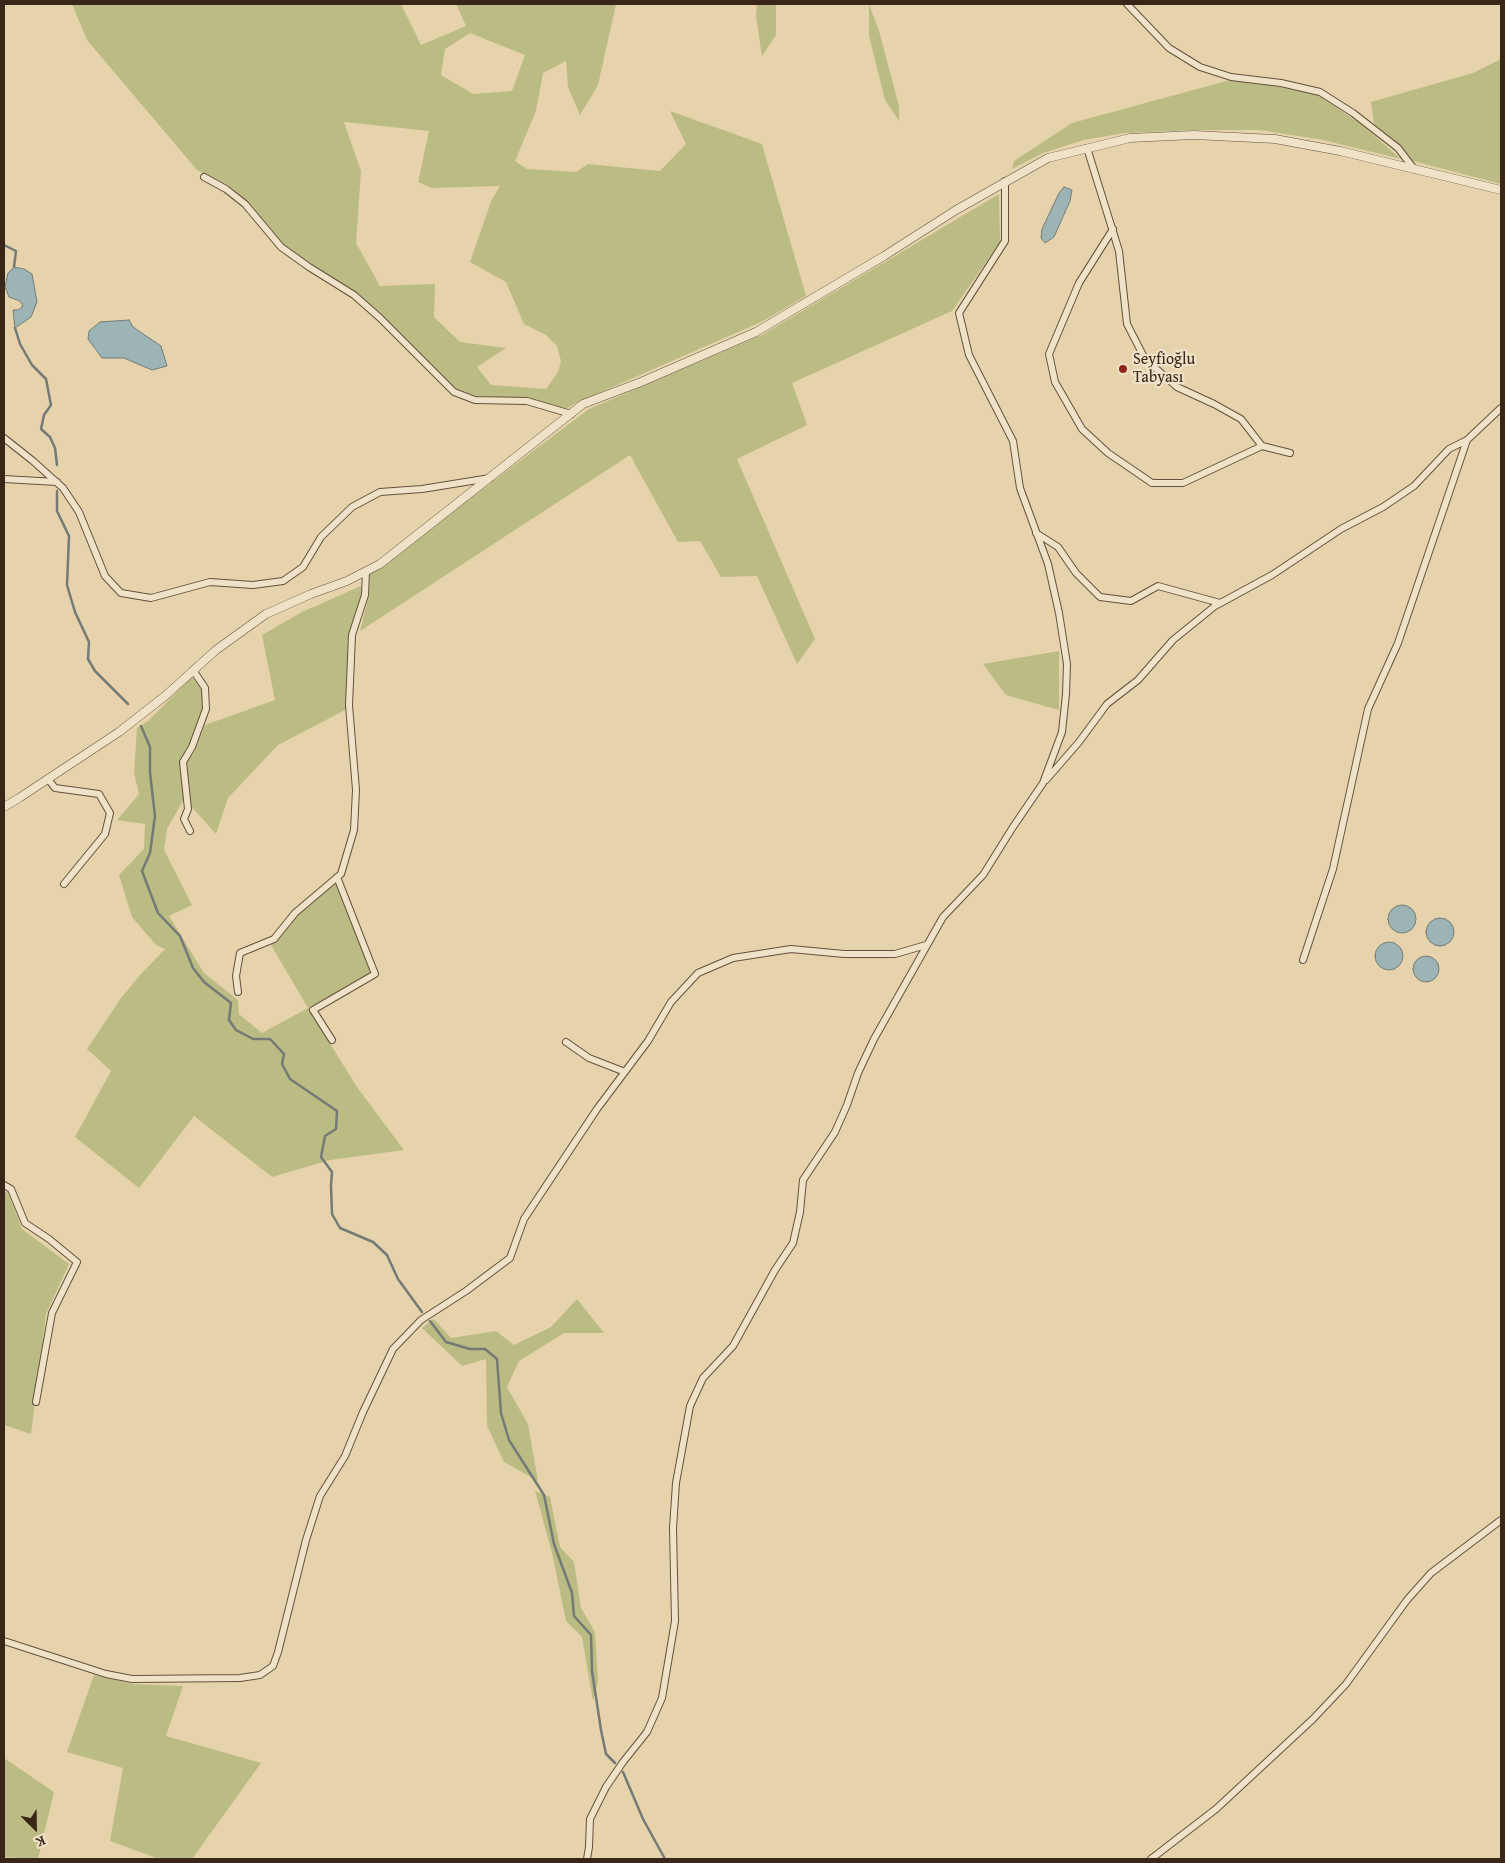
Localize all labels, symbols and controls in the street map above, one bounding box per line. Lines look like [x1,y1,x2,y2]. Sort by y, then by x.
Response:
place label: Seyfioğlu Tabyası [1133,350,1195,388]
marker: Seyfioğlu Tabyası [1117,363,1129,375]
north arrow [10,1803,60,1853]
text: K [33,1831,49,1853]

